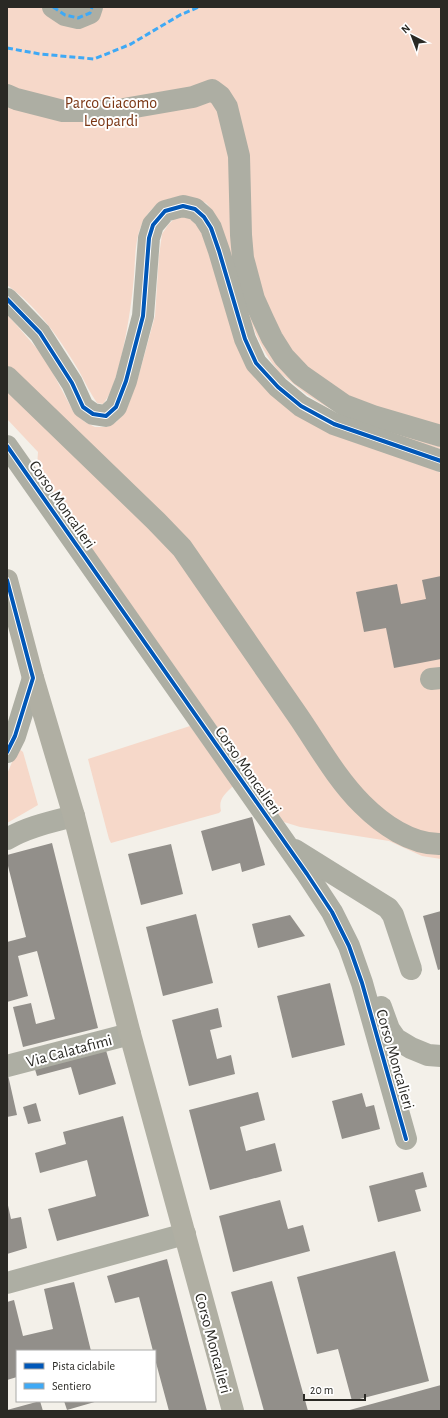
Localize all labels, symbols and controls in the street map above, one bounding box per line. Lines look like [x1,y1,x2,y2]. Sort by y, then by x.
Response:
north arrow [392,16,432,56]
text: N [399,22,412,36]
park label: Parco Giacomo Leopardi [65,95,157,129]
street label: Corso Moncalieri [26,458,98,551]
street label: Corso Moncalieri [212,724,284,817]
street label: Corso Moncalieri [373,1007,417,1111]
street label: Via Calatafimi [25,1032,114,1070]
street label: Corso Moncalieri [192,1291,234,1395]
legend [16,1350,156,1402]
text: Pista ciclabile [52,1360,115,1372]
scale bar [304,1376,365,1402]
text: Sentiero [52,1380,91,1392]
text: 20 m [310,1384,333,1396]

